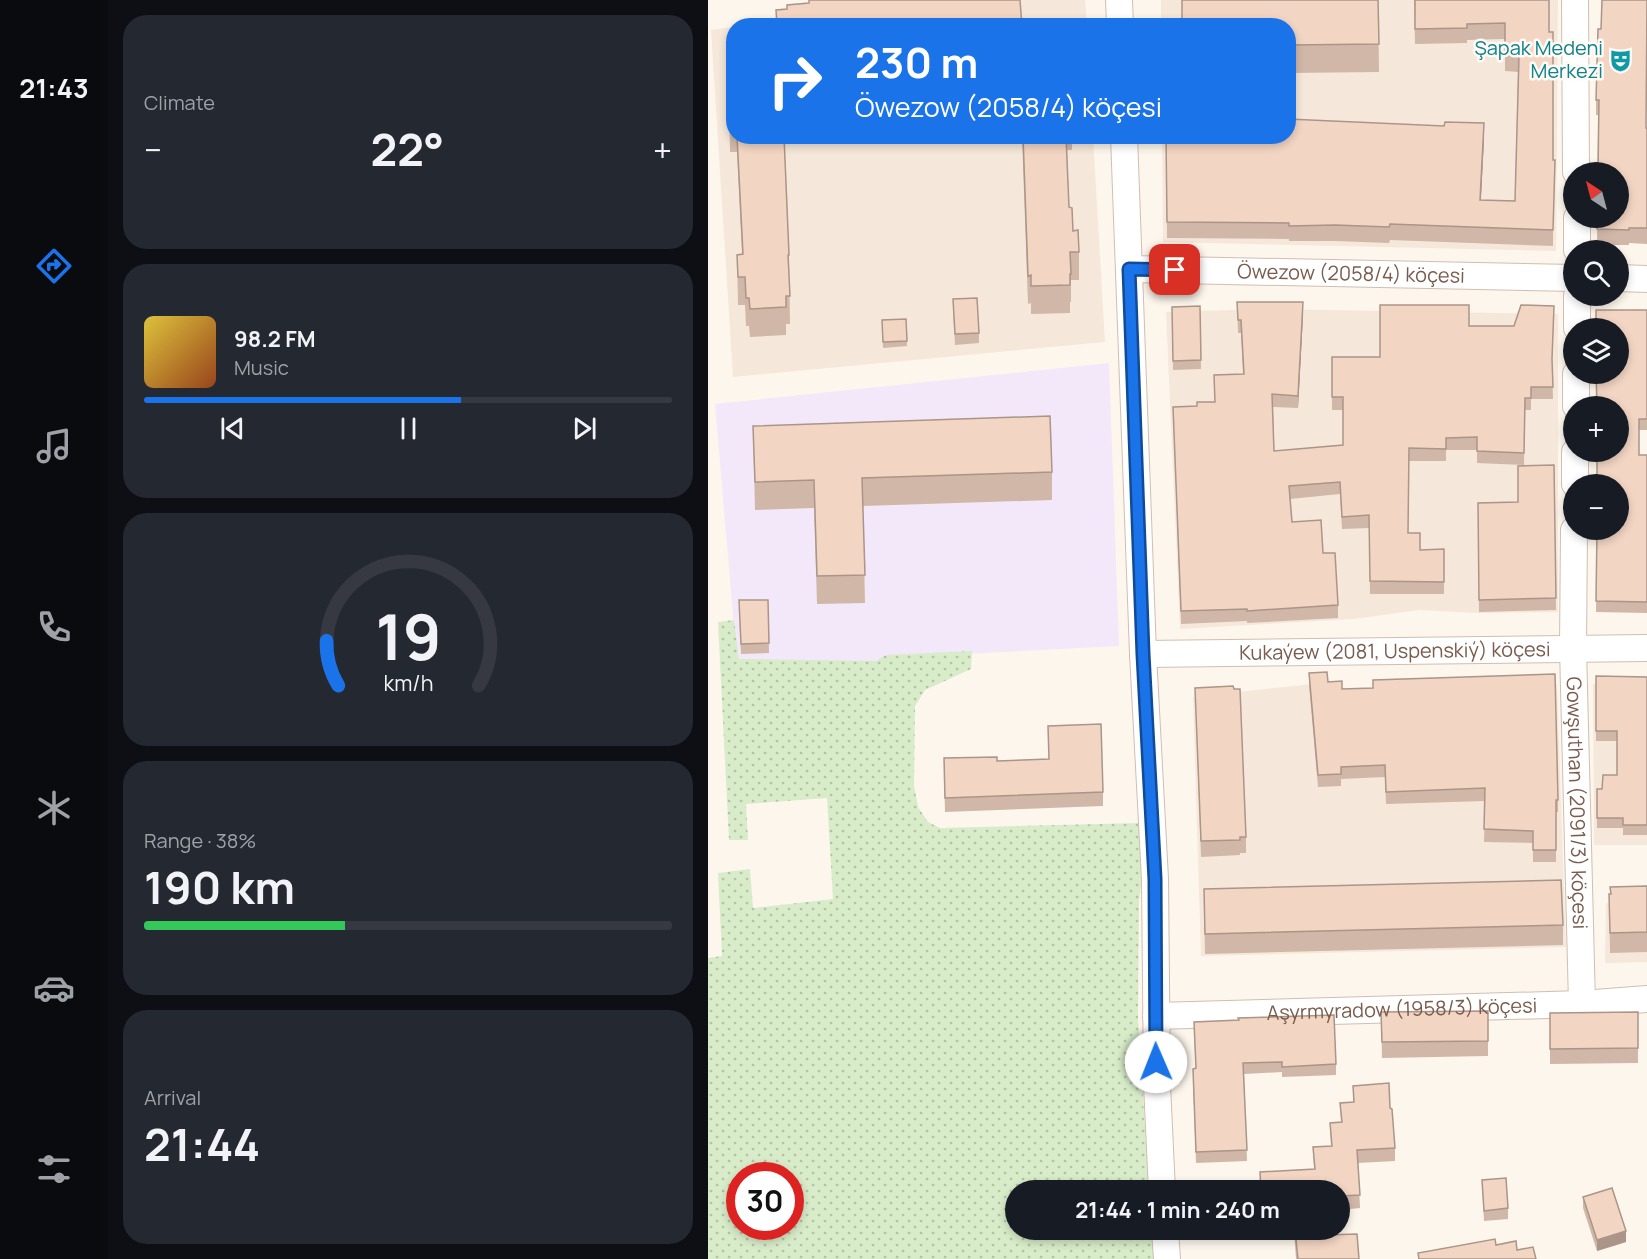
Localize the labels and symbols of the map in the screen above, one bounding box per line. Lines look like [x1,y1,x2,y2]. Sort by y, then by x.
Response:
place label: Şapak Medeni Merkezi [1474,34,1603,84]
theatre icon: Şapak Medeni Merkezi [1608,47,1634,73]
north arrow [1563,162,1629,228]
pin [1149,244,1200,295]
street label: Öwezow (2058/4) köçesi [1237,257,1465,289]
street label: Kukaýew (2081, Uspenskiý) köçesi [1239,635,1551,666]
street label: Gowşuthan (2091/3) köçesi [1561,676,1594,930]
street label: Aşyrmyradow (1958/3) köçesi [1266,991,1538,1026]
position arrow [1124,1030,1188,1094]
speed limit sign: 30 [726,1162,804,1240]

